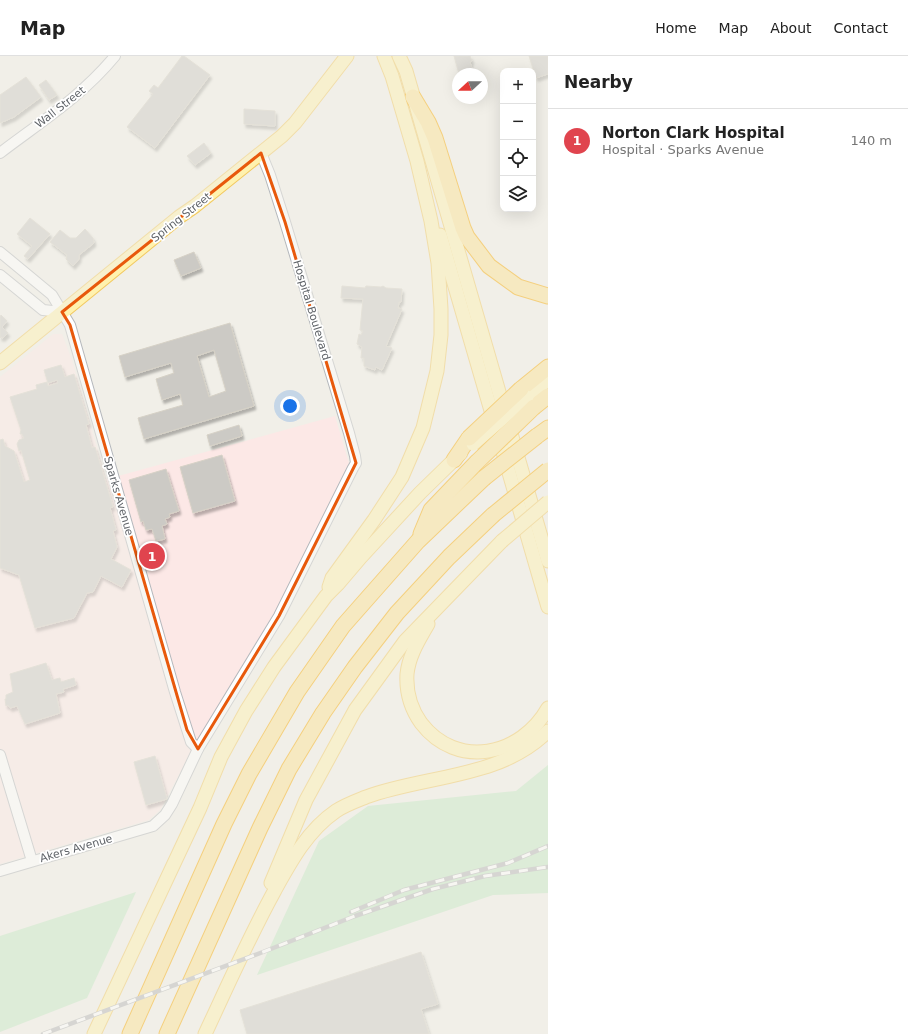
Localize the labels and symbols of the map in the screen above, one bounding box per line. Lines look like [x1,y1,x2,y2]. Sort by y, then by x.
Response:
north arrow [452,68,488,104]
street label: Wall Street [33,83,88,131]
street label: Spring Street [149,190,214,245]
street label: Hospital Boulevard [290,259,333,362]
your location [280,396,300,416]
street label: Sparks Avenue [101,455,136,537]
pin: 1 [139,541,165,571]
street label: Akers Avenue [38,832,114,865]

